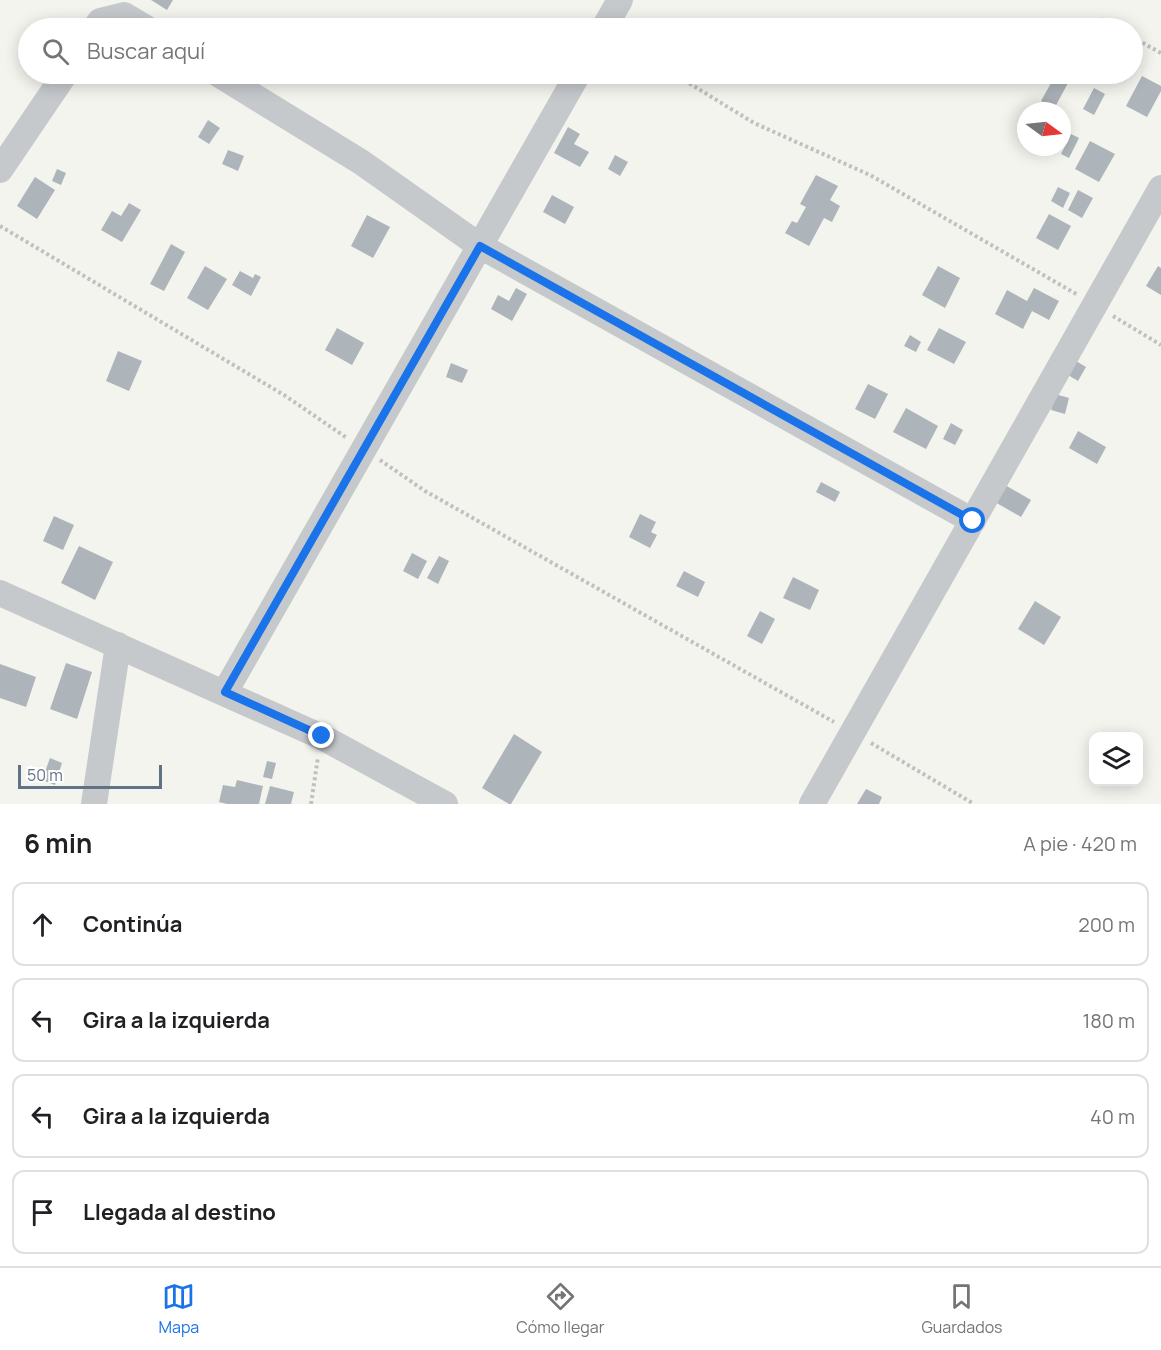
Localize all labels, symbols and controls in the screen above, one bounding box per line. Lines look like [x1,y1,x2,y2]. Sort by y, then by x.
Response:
search box [18,18,1143,84]
icon: search [39,35,72,68]
text: Buscar aquí [87,36,205,66]
north arrow [1017,102,1071,156]
route start [959,507,985,533]
route end [308,722,334,748]
map controls [1089,732,1143,786]
button: layers [1089,732,1143,786]
scale bar [18,762,162,790]
text: 50 m [27,764,63,786]
text: 6 min [24,825,92,861]
text: A pie · 420 m [1023,830,1137,857]
icon: ahead [26,908,59,941]
text: Continúa [83,909,183,939]
text: 200 m [1078,911,1135,938]
icon: left [26,1004,59,1037]
text: Gira a la izquierda [83,1005,270,1035]
text: 180 m [1082,1007,1135,1034]
icon: left [26,1100,59,1133]
text: Gira a la izquierda [83,1101,270,1131]
text: 40 m [1090,1103,1135,1130]
icon: arrive [26,1196,59,1229]
text: Llegada al destino [83,1197,276,1227]
tab: Mapa [159,1280,199,1338]
tab: Cómo llegar [516,1280,604,1338]
tab: Guardados [922,1280,1002,1338]

